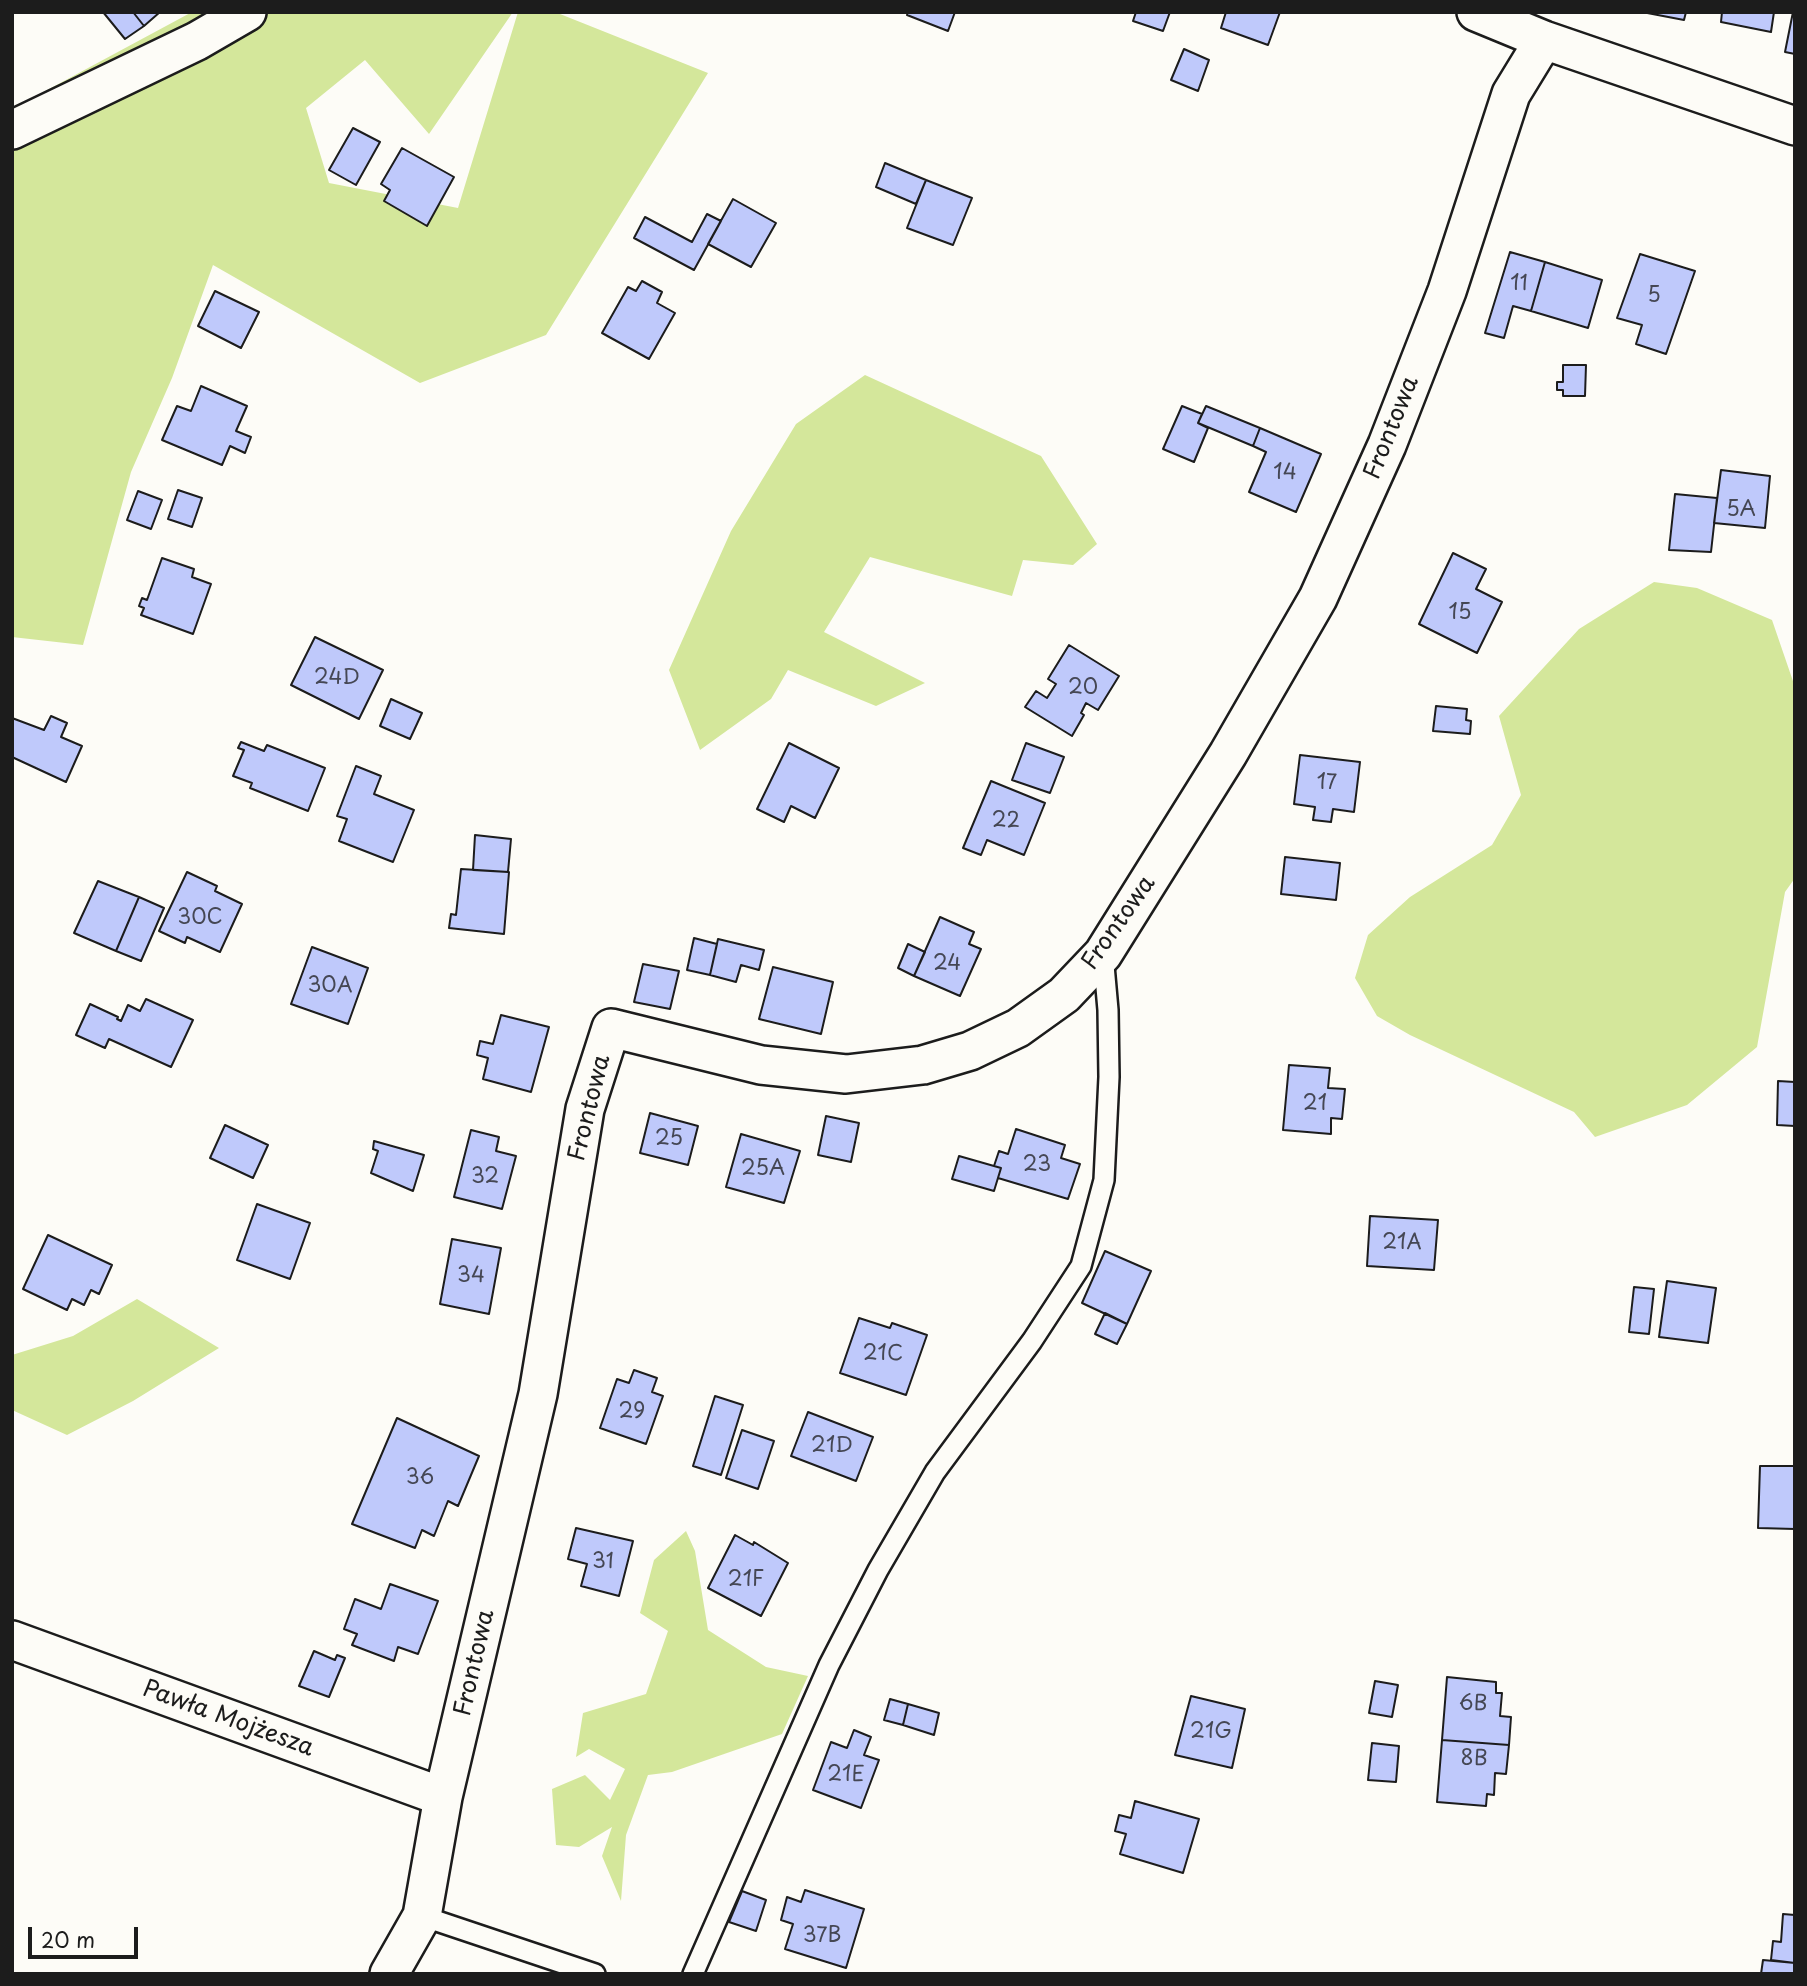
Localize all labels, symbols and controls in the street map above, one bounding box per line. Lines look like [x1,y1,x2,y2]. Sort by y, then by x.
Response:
house number: 11 [1510,271,1528,297]
house number: 5 [1647,283,1661,309]
street label: Frontowa [1358,372,1426,484]
house number: 14 [1273,460,1297,486]
house number: 5A [1726,497,1756,523]
house number: 15 [1449,600,1471,626]
house number: 24D [314,665,360,691]
house number: 20 [1068,675,1098,701]
house number: 17 [1317,770,1337,796]
house number: 22 [992,808,1020,834]
street label: Frontowa [1076,870,1162,976]
house number: 30C [177,905,223,931]
house number: 24 [933,951,961,977]
house number: 30A [307,973,353,999]
street label: Frontowa [563,1052,617,1164]
house number: 21 [1303,1091,1327,1117]
house number: 25 [655,1126,683,1152]
house number: 23 [1023,1152,1051,1178]
house number: 25A [741,1156,785,1182]
house number: 32 [471,1164,499,1190]
house number: 21A [1382,1230,1422,1256]
house number: 34 [457,1263,485,1289]
house number: 21C [863,1341,903,1367]
house number: 29 [619,1399,645,1425]
house number: 21D [811,1433,853,1459]
house number: 36 [406,1465,434,1491]
house number: 31 [592,1549,614,1575]
house number: 21F [728,1567,764,1593]
street label: Frontowa [449,1607,501,1719]
street label: Pawła Mojżesza [138,1675,318,1763]
house number: 6B [1459,1691,1487,1717]
house number: 21G [1190,1719,1232,1745]
house number: 8B [1461,1746,1487,1772]
house number: 21E [827,1762,865,1788]
scale bar [32,1912,142,1956]
text: 20 m [41,1923,95,1955]
house number: 37B [803,1923,841,1949]

